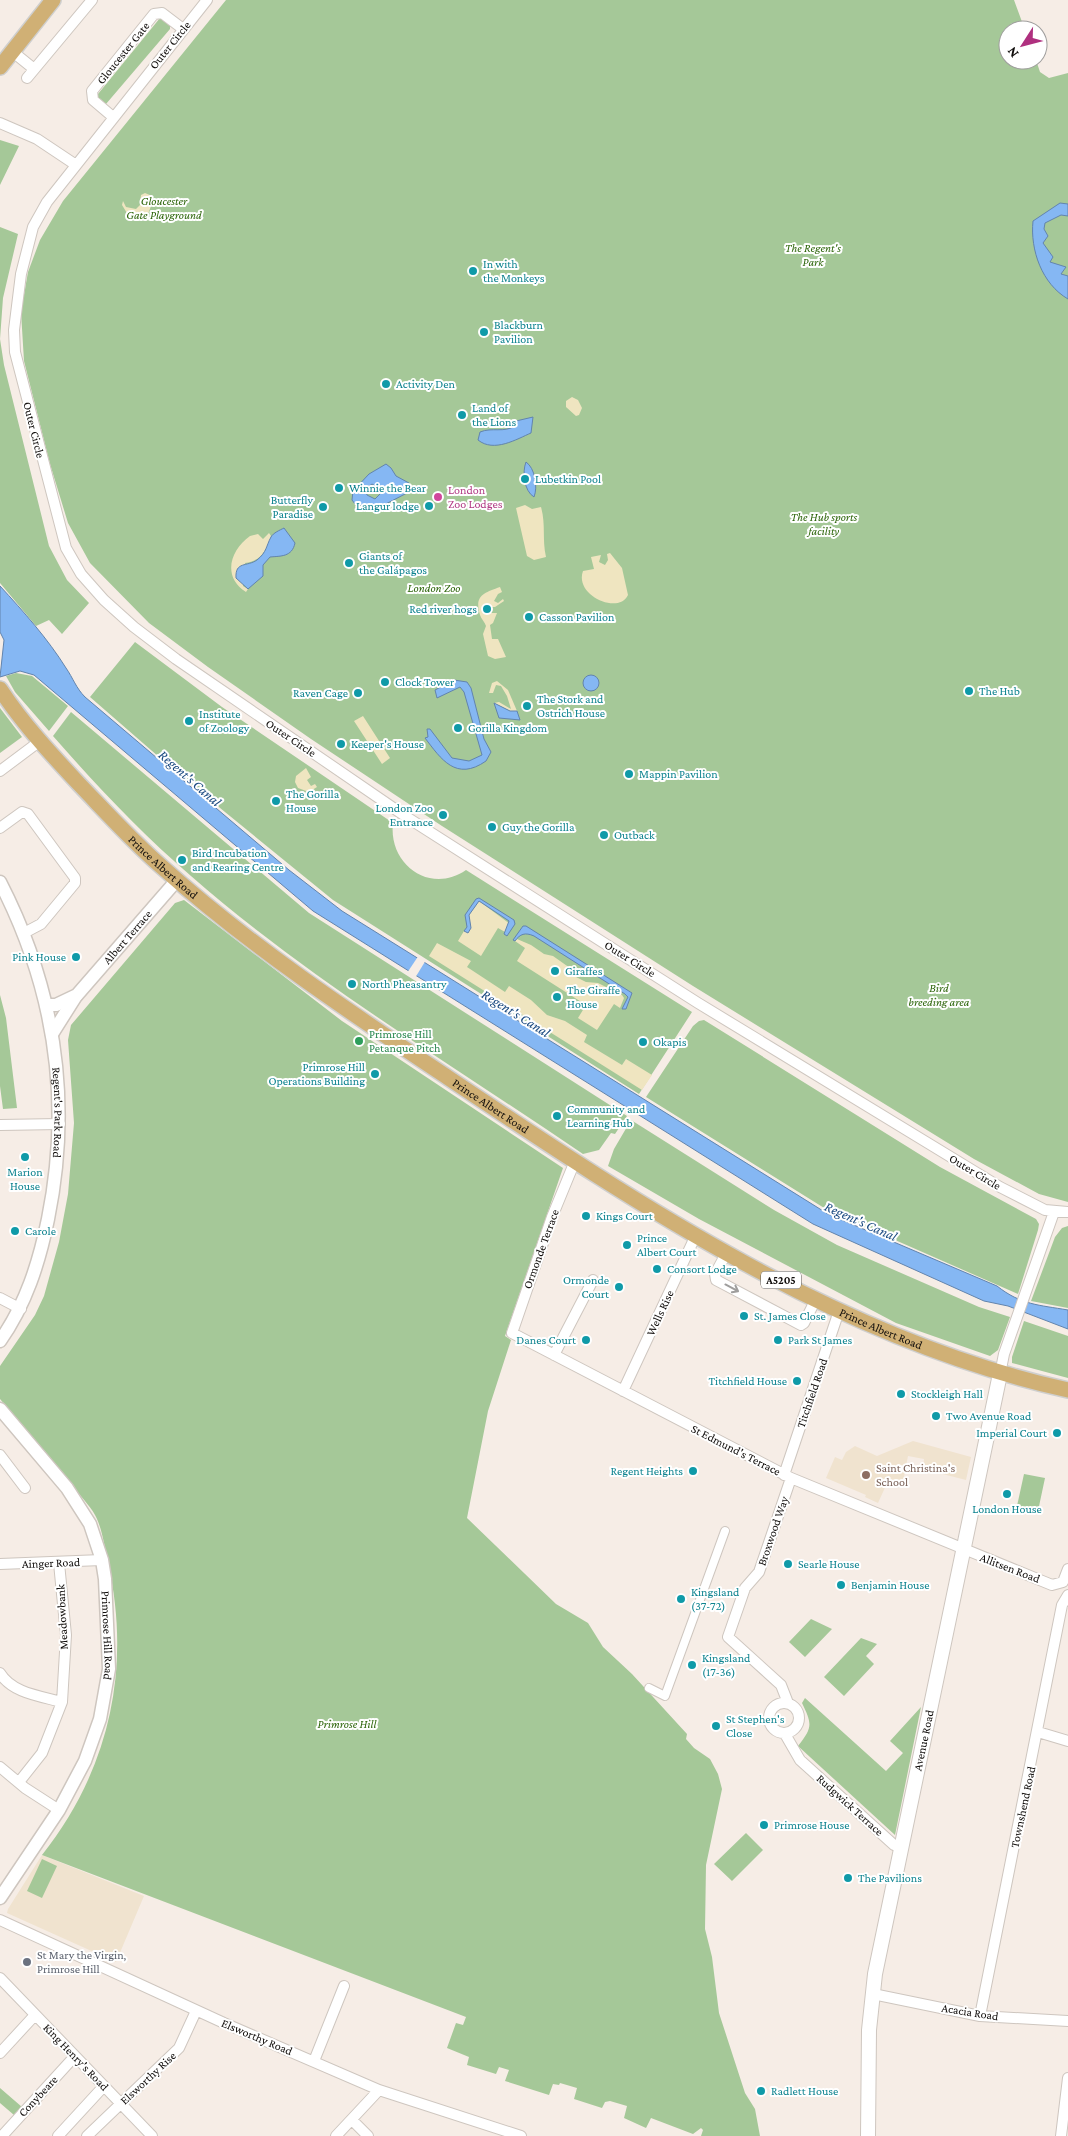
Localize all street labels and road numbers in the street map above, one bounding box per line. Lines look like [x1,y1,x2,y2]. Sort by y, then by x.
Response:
street label: Outer Circle [146,18,194,72]
street label: Gloucester Gate [94,19,152,87]
street label: Outer Circle [20,400,48,460]
street label: Outer Circle [263,716,319,760]
street label: Prince Albert Road [125,832,201,902]
street label: Albert Terrace [100,907,155,967]
street label: Outer Circle [602,938,658,980]
street label: Regent's Park Road [49,1066,66,1159]
street label: Prince Albert Road [450,1076,532,1137]
street label: Outer Circle [947,1151,1003,1193]
street label: Ormonde Terrace [520,1207,562,1291]
road number: A5205 [761,1272,801,1288]
street label: Wells Rise [643,1288,677,1338]
street label: Prince Albert Road [837,1305,925,1353]
street label: Titchfield Road [794,1356,831,1430]
street label: St Edmund's Terrace [689,1421,783,1479]
street label: Broxwood Way [755,1494,792,1568]
street label: Allitsen Road [978,1550,1043,1586]
street label: Ainger Road [22,1555,81,1571]
street label: Meadowbank [53,1584,71,1650]
street label: Primrose Hill Road [99,1591,116,1682]
street label: Avenue Road [911,1708,937,1772]
street label: Townshend Road [1008,1764,1039,1849]
street label: Rudgwick Terrace [814,1771,886,1839]
street label: Acacia Road [940,2001,1000,2024]
street label: Elsworthy Road [219,2016,295,2059]
street label: King Henry's Road [40,2020,112,2094]
street label: Elsworthy Rise [117,2049,179,2107]
street label: Conybeare [15,2073,61,2119]

